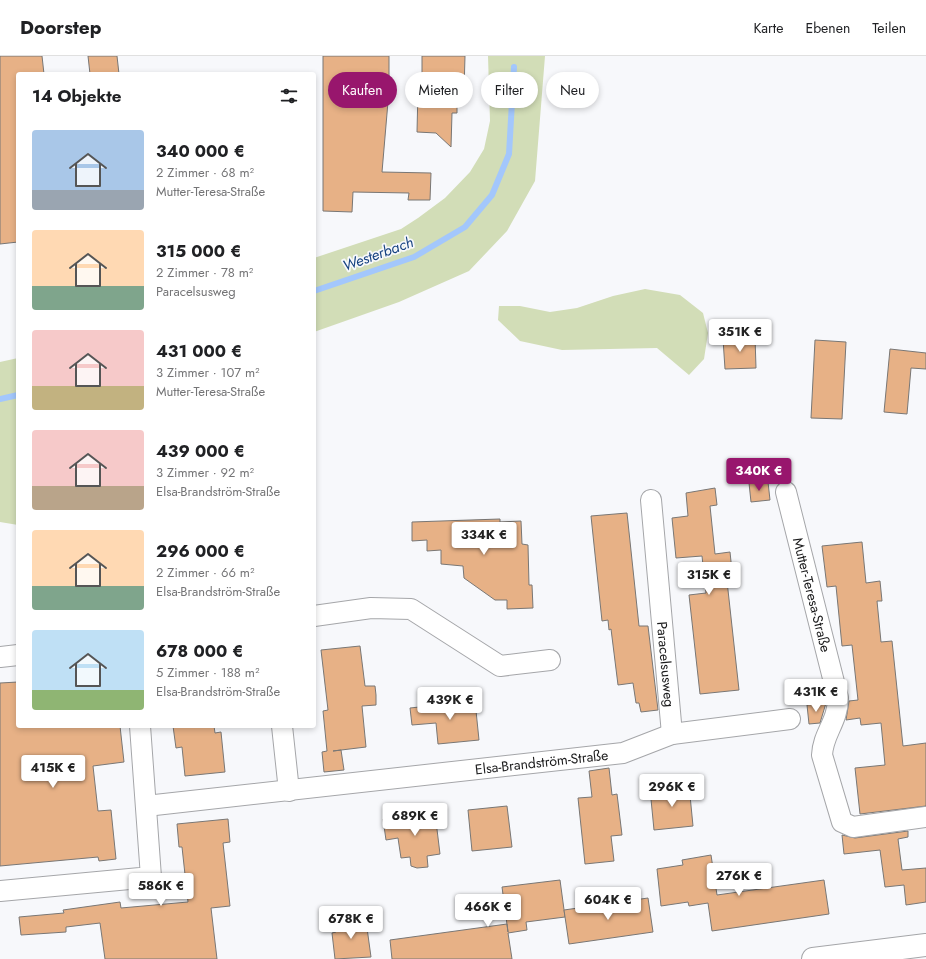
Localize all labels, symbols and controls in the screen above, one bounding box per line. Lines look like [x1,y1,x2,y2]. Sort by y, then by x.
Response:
text: Doorstep [20,14,101,41]
text: Karte [753,18,783,38]
text: Ebenen [805,18,850,38]
text: Teilen [872,18,906,38]
chip: Kaufen [328,72,397,108]
chip: Mieten [405,72,473,108]
chip: Filter [481,72,538,108]
chip: Neu [546,72,599,108]
text: 14 Objekte [32,84,121,108]
icon: filters [278,85,300,107]
text: 340 000 € [156,139,245,163]
icon: home [64,146,112,194]
text: 2 Zimmer · 68 m² [156,163,254,182]
text: Mutter-Teresa-Straße [156,182,265,201]
water label: Westerbach [340,231,416,277]
text: 315 000 € [156,239,241,263]
icon: home [64,246,112,294]
text: 2 Zimmer · 78 m² [156,263,253,282]
text: Paracelsusweg [156,282,236,301]
pin: 351K € [707,319,773,353]
text: 351K € [718,322,762,341]
text: 431 000 € [156,339,242,363]
icon: home [64,346,112,394]
text: 3 Zimmer · 107 m² [156,363,260,382]
text: Mutter-Teresa-Straße [156,382,265,401]
text: 439 000 € [156,439,245,463]
icon: home [64,446,112,494]
pin: 340K € [726,458,792,492]
text: 340K € [735,461,783,480]
text: 3 Zimmer · 92 m² [156,463,254,482]
text: Elsa-Brandström-Straße [156,482,280,501]
pin: 334K € [451,522,517,556]
text: 334K € [461,525,507,544]
street label: Mutter-Teresa-Straße [788,535,836,654]
text: 296 000 € [156,539,245,563]
icon: home [64,546,112,594]
pin: 315K € [676,562,742,596]
text: 2 Zimmer · 66 m² [156,563,254,582]
text: 315K € [687,565,731,584]
text: Elsa-Brandström-Straße [156,582,280,601]
street label: Paracelsusweg [652,621,680,708]
text: 678 000 € [156,639,243,663]
icon: home [64,646,112,694]
text: 5 Zimmer · 188 m² [156,663,259,682]
pin: 431K € [783,679,849,713]
text: Elsa-Brandström-Straße [156,682,280,701]
text: 431K € [793,682,839,701]
pin: 439K € [417,687,483,721]
text: 439K € [426,690,474,709]
street label: Elsa-Brandström-Straße [474,745,609,779]
pin: 415K € [20,755,86,789]
text: 415K € [30,758,76,777]
pin: 296K € [639,774,705,808]
text: 296K € [648,777,696,796]
pin: 689K € [382,803,448,837]
text: 689K € [391,806,439,825]
pin: 276K € [706,863,772,897]
text: 276K € [716,866,762,885]
pin: 586K € [128,873,194,907]
text: 586K € [138,876,184,895]
pin: 604K € [575,887,641,921]
text: 604K € [584,890,632,909]
pin: 466K € [455,894,521,928]
text: 466K € [464,897,512,916]
pin: 678K € [318,906,384,940]
text: 678K € [328,909,374,928]

